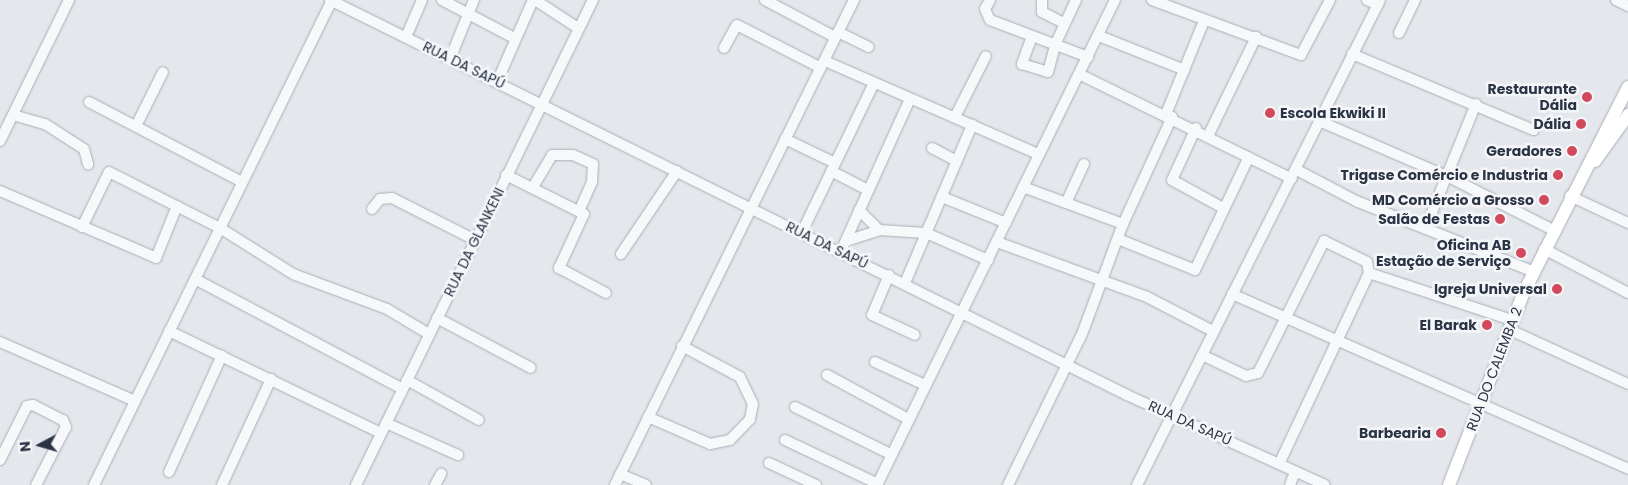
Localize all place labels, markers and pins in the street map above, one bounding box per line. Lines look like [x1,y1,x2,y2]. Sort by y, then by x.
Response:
place label: Restaurante Dália [1488,81,1577,114]
marker: Restaurante Dália [1581,91,1593,103]
place label: Escola Ekwiki II [1280,105,1386,121]
marker: Escola Ekwiki II [1264,107,1276,119]
place label: Dália [1534,116,1571,132]
marker: Dália [1575,118,1587,130]
place label: Geradores [1486,143,1562,159]
marker: Geradores [1566,145,1578,157]
place label: Trigase Comércio e Industria [1340,167,1548,183]
marker: Trigase Comércio e Industria [1552,169,1564,181]
place label: MD Comércio a Grosso [1372,192,1534,208]
marker: MD Comércio a Grosso [1538,194,1550,206]
place label: Salão de Festas [1378,211,1490,227]
marker: Salão de Festas [1494,213,1506,225]
place label: Oficina AB Estação de Serviço [1376,237,1511,270]
marker: Oficina AB Estação de Serviço [1515,247,1527,259]
place label: Igreja Universal [1434,281,1547,297]
marker: Igreja Universal [1551,283,1563,295]
place label: El Barak [1419,317,1477,333]
marker: El Barak [1481,319,1493,331]
place label: Barbearia [1359,425,1431,441]
marker: Barbearia [1435,427,1447,439]

